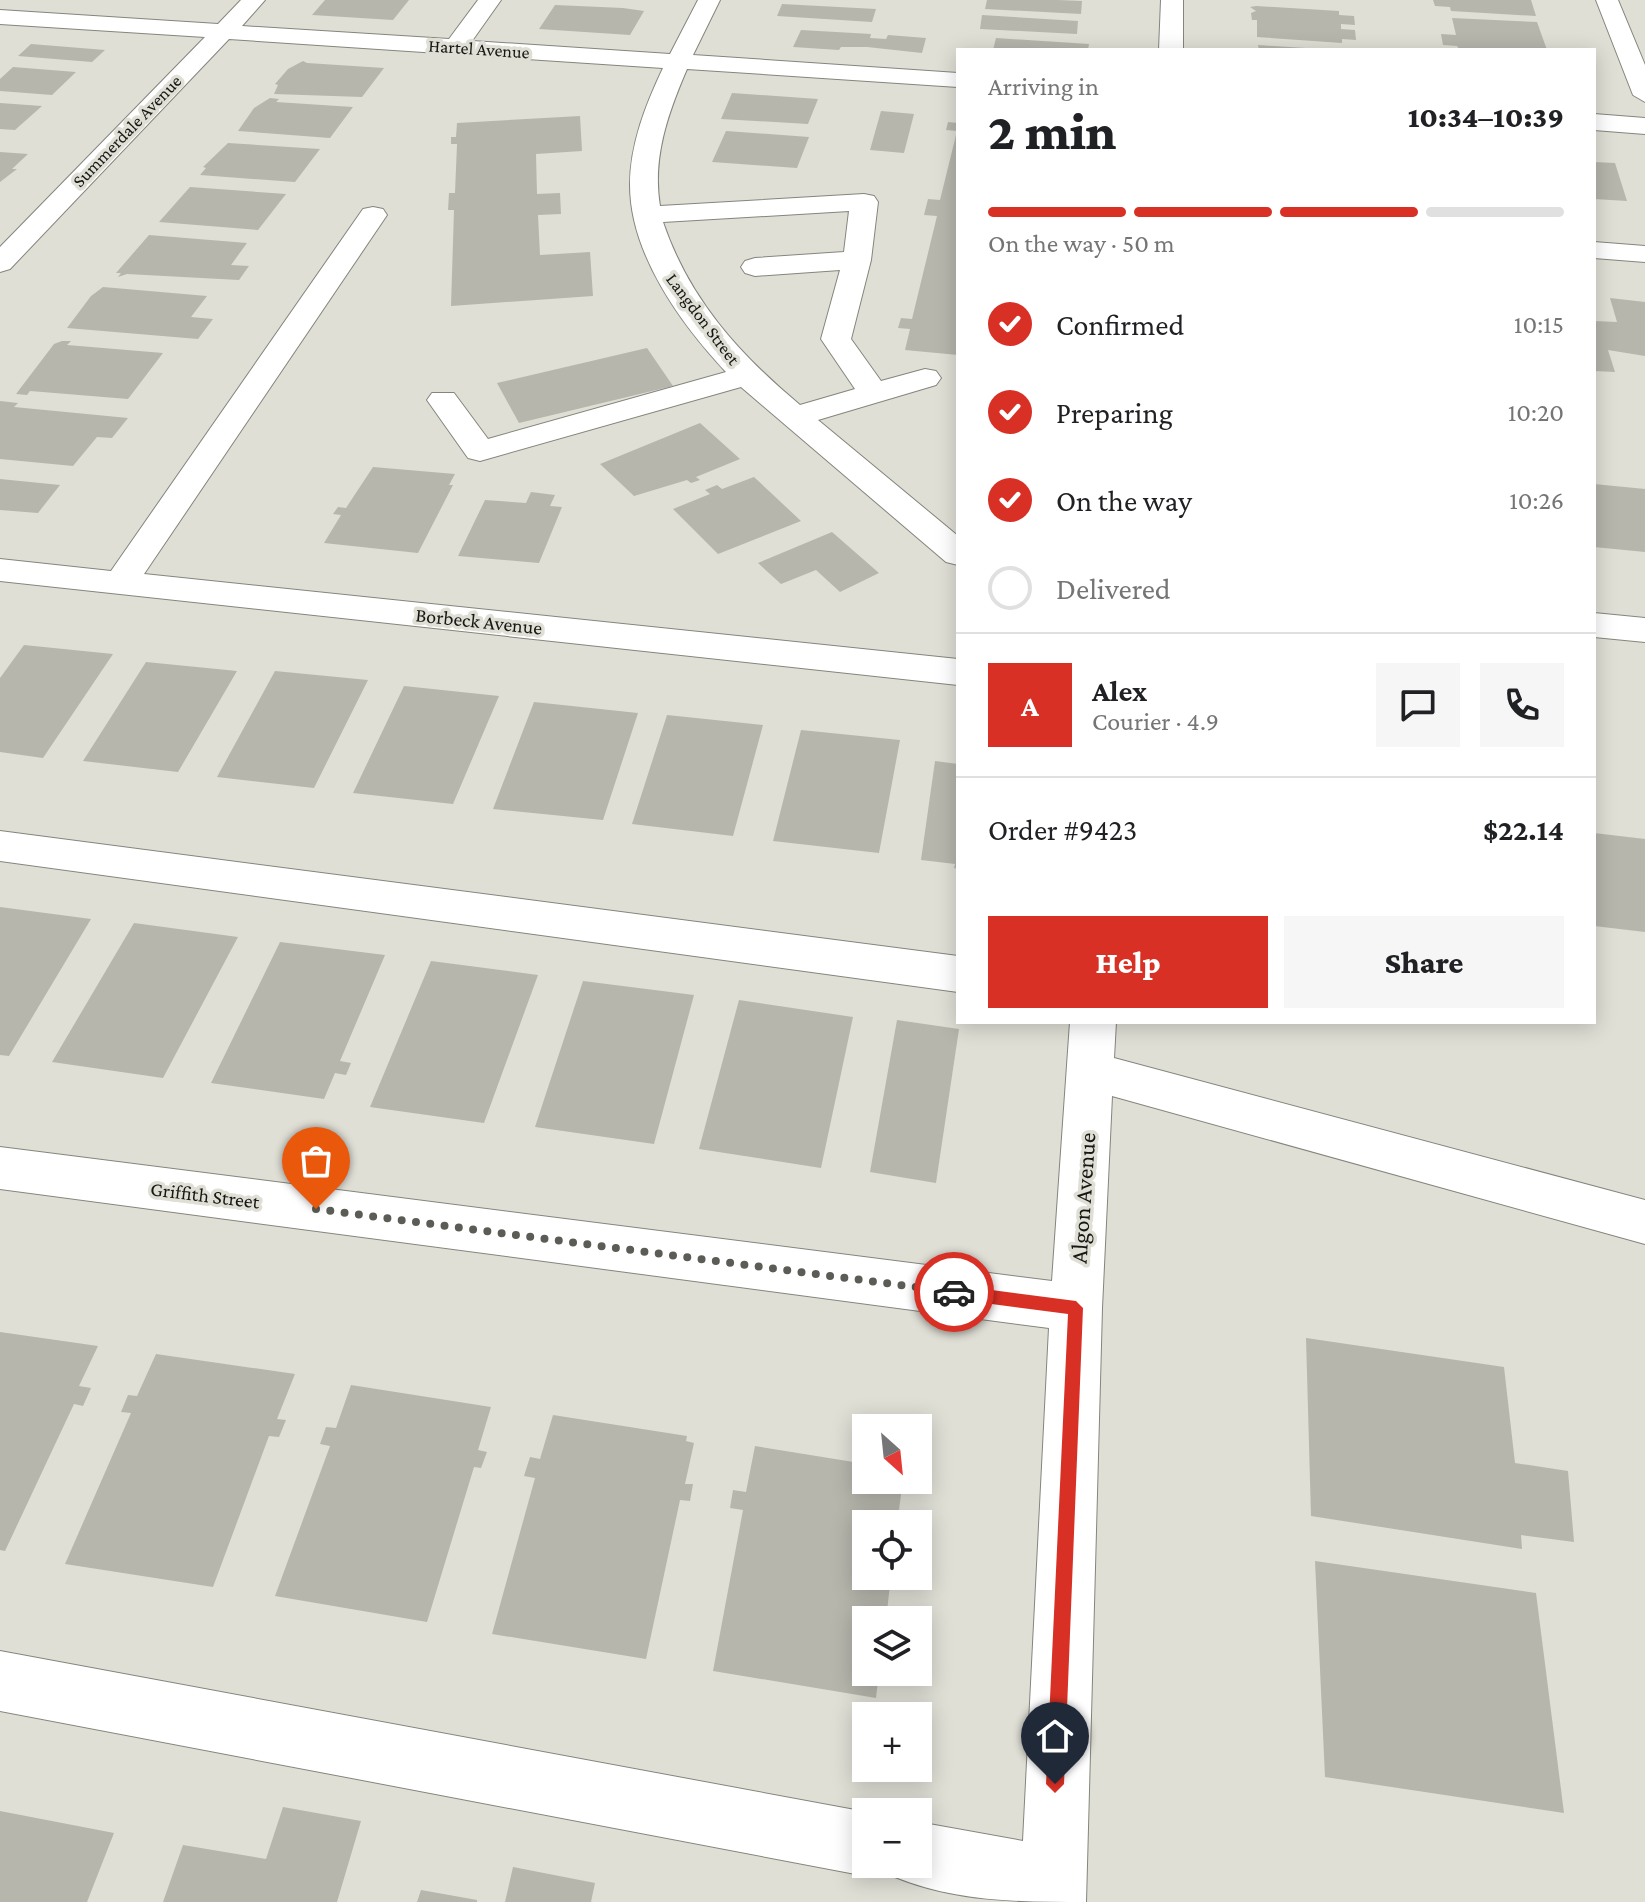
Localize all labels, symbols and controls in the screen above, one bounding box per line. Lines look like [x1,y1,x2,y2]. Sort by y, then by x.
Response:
street label: Hartel Avenue [428,35,530,63]
street label: Summerdale Avenue [69,71,186,191]
text: Arriving in [988,72,1099,101]
text: 10:34–10:39 [1408,100,1564,133]
text: 2 min [988,102,1116,160]
text: On the way · 50 m [988,229,1175,258]
street label: Langdon Street [662,269,744,369]
icon: check [988,302,1032,346]
text: Confirmed [1056,308,1184,341]
text: 10:15 [1514,310,1564,339]
icon: check [988,390,1032,434]
text: Preparing [1056,396,1173,429]
text: 10:20 [1508,398,1564,427]
icon: check [988,478,1032,522]
text: On the way [1056,484,1192,517]
text: 10:26 [1509,486,1564,515]
text: Delivered [1056,572,1171,605]
street label: Borbeck Avenue [415,603,544,639]
button: chat [1376,663,1460,747]
button: phone [1480,663,1564,747]
text: Alex [1092,674,1147,707]
text: A [1021,689,1039,722]
text: Courier · 4.9 [1092,707,1219,736]
text: Order #9423 [988,813,1137,846]
text: $22.14 [1483,813,1564,846]
button: Help [988,916,1268,1008]
button: Share [1284,916,1564,1008]
pin [282,1127,350,1209]
street label: Algon Avenue [1064,1131,1101,1264]
icon: bag [294,1139,338,1183]
street label: Griffith Street [149,1177,261,1213]
courier [914,1252,994,1332]
icon: car [932,1270,976,1314]
north arrow [852,1414,932,1494]
map controls [852,1414,932,1878]
button: locate [852,1510,932,1590]
button: layers [852,1606,932,1686]
button: + [852,1702,932,1782]
pin [1021,1702,1089,1784]
icon: home [1033,1714,1077,1758]
button: − [852,1798,932,1878]

